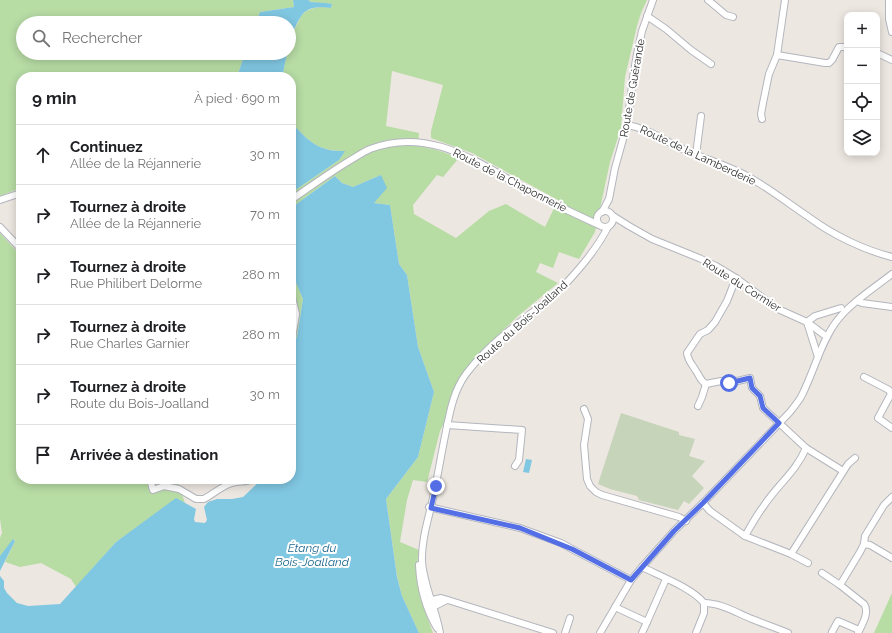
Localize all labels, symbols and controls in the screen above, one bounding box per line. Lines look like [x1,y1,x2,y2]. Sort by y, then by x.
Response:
map controls [844,12,880,156]
button: + [844,12,880,48]
search box [16,16,296,60]
icon: search [30,27,52,49]
text: Rechercher [62,29,142,47]
street label: Route de Guérande [617,37,648,138]
button: − [844,48,880,84]
button: locate [844,84,880,120]
text: 9 min [32,88,77,108]
text: À pied · 690 m [194,91,280,106]
button: layers [844,120,880,156]
street label: Route de la Lamberderie [638,123,758,188]
text: Continuez [70,138,143,156]
icon: ahead [32,144,54,166]
street label: Route de la Chaponnerie [451,146,569,215]
text: 30 m [250,147,280,162]
text: Allée de la Réjannerie [70,156,201,171]
text: Tournez à droite [70,198,186,216]
icon: right [32,204,54,226]
text: 70 m [250,207,280,222]
text: Allée de la Réjannerie [70,216,201,231]
street label: Route du Cormier [700,256,783,315]
text: Tournez à droite [70,258,186,276]
icon: right [32,264,54,286]
text: 280 m [242,267,280,282]
text: Rue Philibert Delorme [70,276,202,291]
street label: Route du Bois-Joalland [474,278,571,367]
text: Tournez à droite [70,318,186,336]
icon: right [32,324,54,346]
text: 280 m [242,327,280,342]
text: Rue Charles Garnier [70,336,190,351]
route start [720,374,738,392]
text: Tournez à droite [70,378,186,396]
icon: right [32,384,54,406]
text: 30 m [250,387,280,402]
text: Route du Bois-Joalland [70,396,209,411]
icon: arrive [32,444,54,466]
text: Arrivée à destination [70,446,218,464]
route end [427,477,445,495]
water label: Étang du Bois-Joalland [275,541,350,569]

